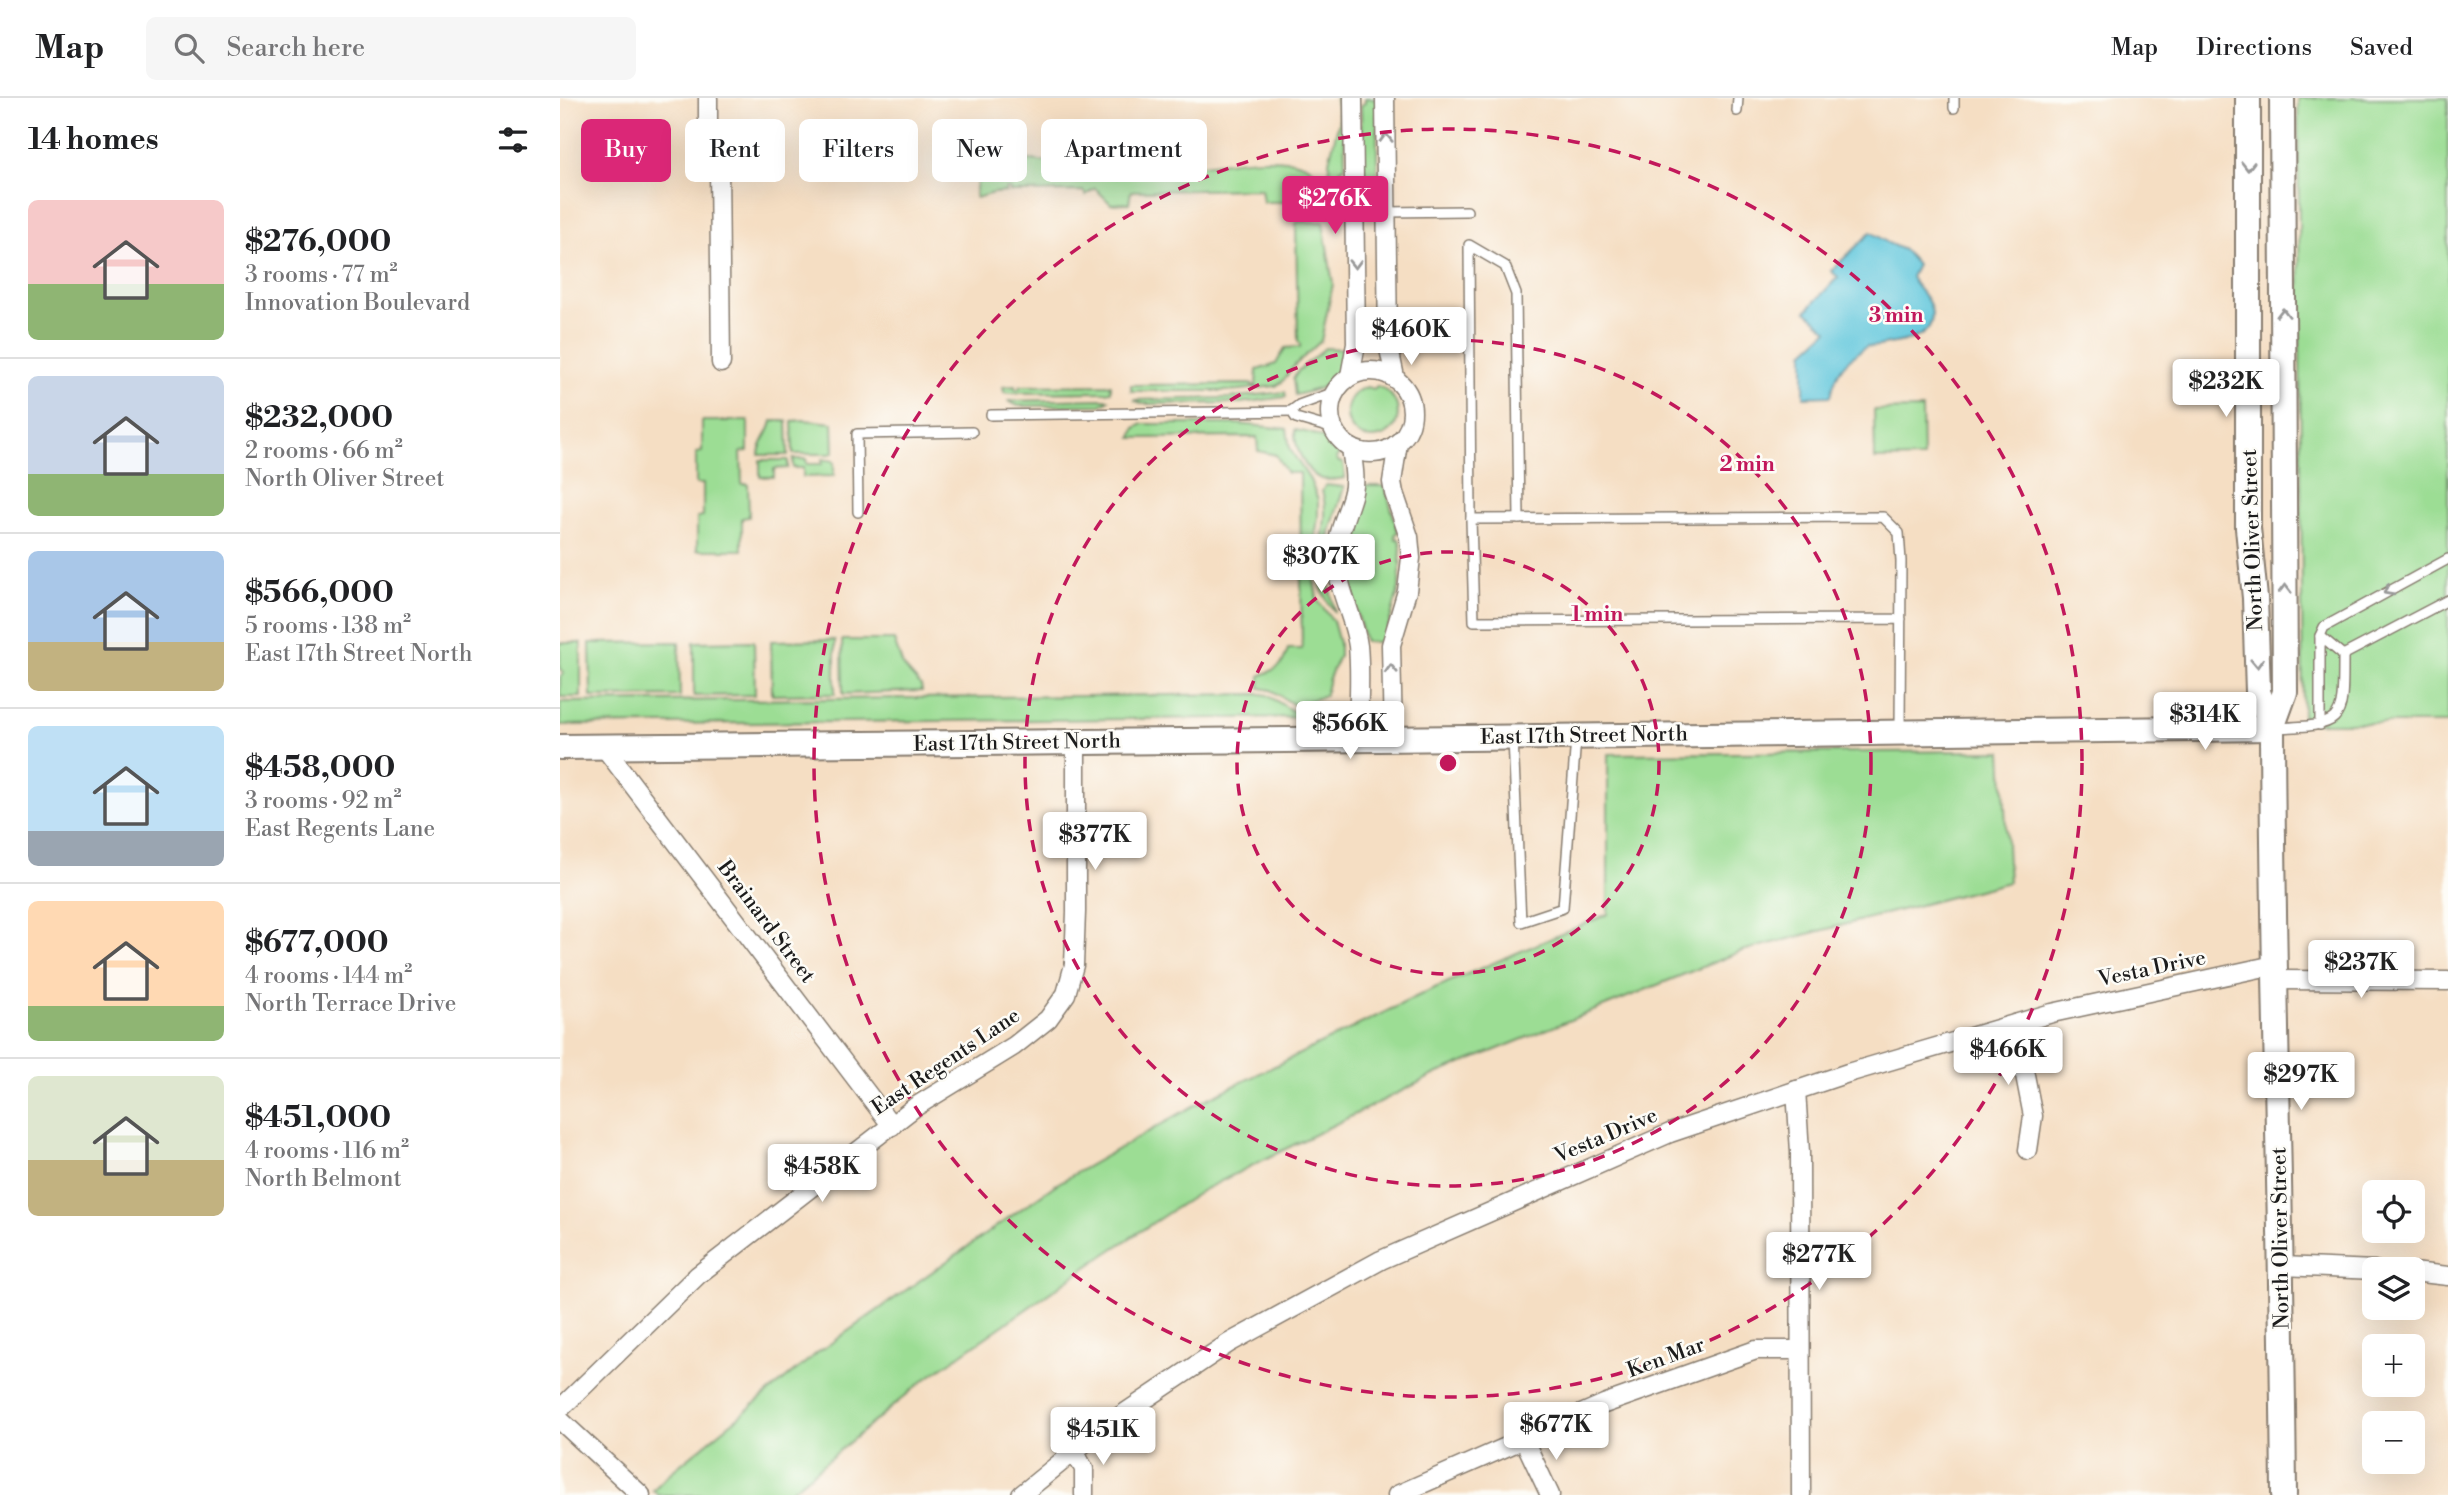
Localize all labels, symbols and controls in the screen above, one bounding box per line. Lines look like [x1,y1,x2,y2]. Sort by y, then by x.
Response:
search box [146,17,636,80]
text: Map [35,28,104,69]
icon: search [170,29,208,67]
text: Search here [226,32,365,64]
text: Map [2111,33,2158,63]
text: Directions [2196,33,2312,63]
text: Saved [2350,33,2413,63]
chip: Buy [581,119,671,182]
chip: Rent [685,119,785,182]
chip: Filters [799,119,918,182]
chip: New [932,119,1027,182]
chip: Apartment [1041,119,1207,182]
text: 14 homes [28,121,159,159]
icon: filters [494,121,532,159]
one-way arrow [1378,133,1393,144]
one-way arrow [2240,161,2256,172]
pin: $276K [1286,176,1384,236]
text: $276K [1298,185,1372,213]
text: $276,000 [245,223,391,261]
icon: home [84,228,168,312]
one-way arrow [1347,259,1362,270]
text: 3 rooms · 77 m² [245,261,398,289]
text: Innovation Boulevard [245,289,470,317]
text: 3 min [1869,303,1923,329]
one-way arrow [2276,307,2291,318]
pin: $460K [1362,308,1460,367]
text: $460K [1372,316,1450,344]
pin: $232K [2177,360,2275,419]
text: $232K [2189,368,2263,396]
text: $232,000 [245,399,393,437]
icon: home [84,404,168,488]
text: 2 rooms · 66 m² [245,437,403,465]
street label: North Oliver Street [2237,448,2269,631]
text: 2 min [1719,452,1775,478]
text: North Oliver Street [245,465,444,493]
pin: $307K [1272,534,1370,594]
text: $307K [1283,543,1359,571]
text: $566,000 [245,574,394,612]
icon: home [84,579,168,663]
one-way arrow [2277,583,2293,594]
one-way arrow [2382,583,2395,596]
text: 1 min [1571,602,1623,628]
text: 5 rooms · 138 m² [245,612,411,640]
text: East 17th Street North [245,640,473,668]
one-way arrow [2250,658,2265,669]
one-way arrow [1384,663,1399,674]
pin: $314K [2156,692,2254,752]
text: $314K [2169,701,2241,729]
pin: $566K [1301,702,1399,761]
text: $566K [1312,710,1388,738]
street label: East 17th Street North [1480,721,1689,751]
street label: East 17th Street North [913,728,1122,758]
text: $458,000 [245,749,395,787]
centre of rings [1436,751,1460,775]
icon: home [84,754,168,838]
text: 3 rooms · 92 m² [245,787,401,815]
pin: $377K [1046,812,1144,872]
text: East Regents Lane [245,815,435,843]
text: $377K [1059,821,1131,849]
street label: Brainard Street [711,855,821,989]
text: $677,000 [245,924,389,962]
icon: home [84,929,168,1013]
pin: $237K [2312,940,2410,1000]
street label: Vesta Drive [2095,945,2208,993]
text: $237K [2324,949,2398,977]
text: 4 rooms · 144 m² [245,962,412,990]
text: North Terrace Drive [245,990,456,1018]
street label: East Regents Lane [867,1003,1025,1121]
pin: $466K [1959,1028,2057,1087]
text: $466K [1970,1036,2046,1064]
pin: $297K [2252,1052,2350,1112]
text: $297K [2264,1061,2338,1089]
text: $451,000 [245,1099,391,1137]
street label: Vesta Drive [1550,1103,1661,1170]
icon: home [84,1104,168,1188]
text: 4 rooms · 116 m² [245,1137,409,1165]
pin: $458K [773,1144,871,1204]
street label: North Oliver Street [2266,1146,2296,1329]
text: $458K [784,1153,860,1181]
text: North Belmont [245,1165,402,1193]
map controls [2362,1180,2425,1474]
button: locate [2362,1180,2425,1243]
pin: $277K [1770,1232,1868,1292]
text: $277K [1782,1241,1856,1269]
button: layers [2362,1257,2425,1320]
street label: Ken Mar [1624,1332,1708,1384]
button: + [2362,1334,2425,1397]
pin: $677K [1507,1402,1605,1462]
pin: $451K [1054,1408,1152,1467]
text: $677K [1520,1411,1592,1439]
button: − [2362,1411,2425,1474]
text: $451K [1066,1416,1140,1444]

